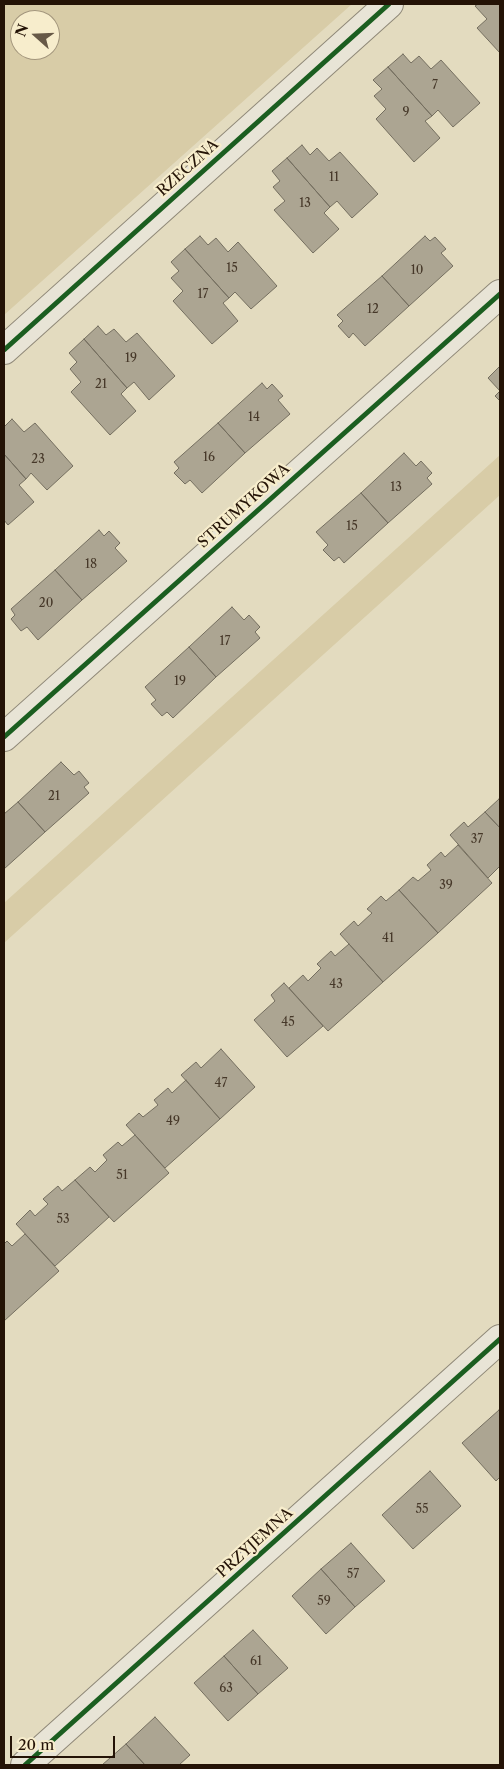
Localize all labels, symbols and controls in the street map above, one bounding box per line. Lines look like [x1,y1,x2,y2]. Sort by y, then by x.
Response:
north arrow [10,10,60,60]
text: N [11,21,32,39]
house number: 7 [432,79,438,93]
house number: 9 [402,106,410,120]
street label: RZECZNA [154,136,222,200]
house number: 11 [329,171,339,185]
house number: 13 [299,197,311,211]
house number: 15 [226,262,238,276]
house number: 10 [411,264,423,278]
house number: 17 [198,288,208,302]
house number: 12 [367,303,379,317]
house number: 19 [125,352,137,366]
house number: 21 [95,378,107,392]
house number: 14 [248,411,260,425]
house number: 16 [203,451,215,465]
house number: 23 [31,453,45,467]
street label: STRUMYKOWA [194,460,294,552]
house number: 13 [390,481,402,495]
house number: 15 [346,520,358,534]
house number: 18 [85,558,97,572]
house number: 20 [39,597,53,611]
house number: 17 [220,635,230,649]
house number: 19 [174,675,186,689]
house number: 21 [48,790,60,804]
house number: 37 [471,833,483,847]
house number: 39 [439,879,453,893]
house number: 41 [382,932,394,946]
house number: 43 [329,978,343,992]
house number: 45 [281,1016,295,1030]
house number: 47 [215,1077,227,1091]
house number: 49 [166,1115,180,1129]
house number: 51 [116,1169,128,1183]
house number: 53 [56,1213,70,1227]
house number: 55 [415,1503,429,1517]
street label: PRZYJEMNA [213,1504,297,1582]
house number: 57 [347,1568,359,1582]
house number: 59 [317,1595,331,1609]
house number: 61 [250,1655,262,1669]
house number: 63 [219,1682,233,1696]
scale bar [12,1726,118,1758]
text: 20 m [18,1735,54,1754]

